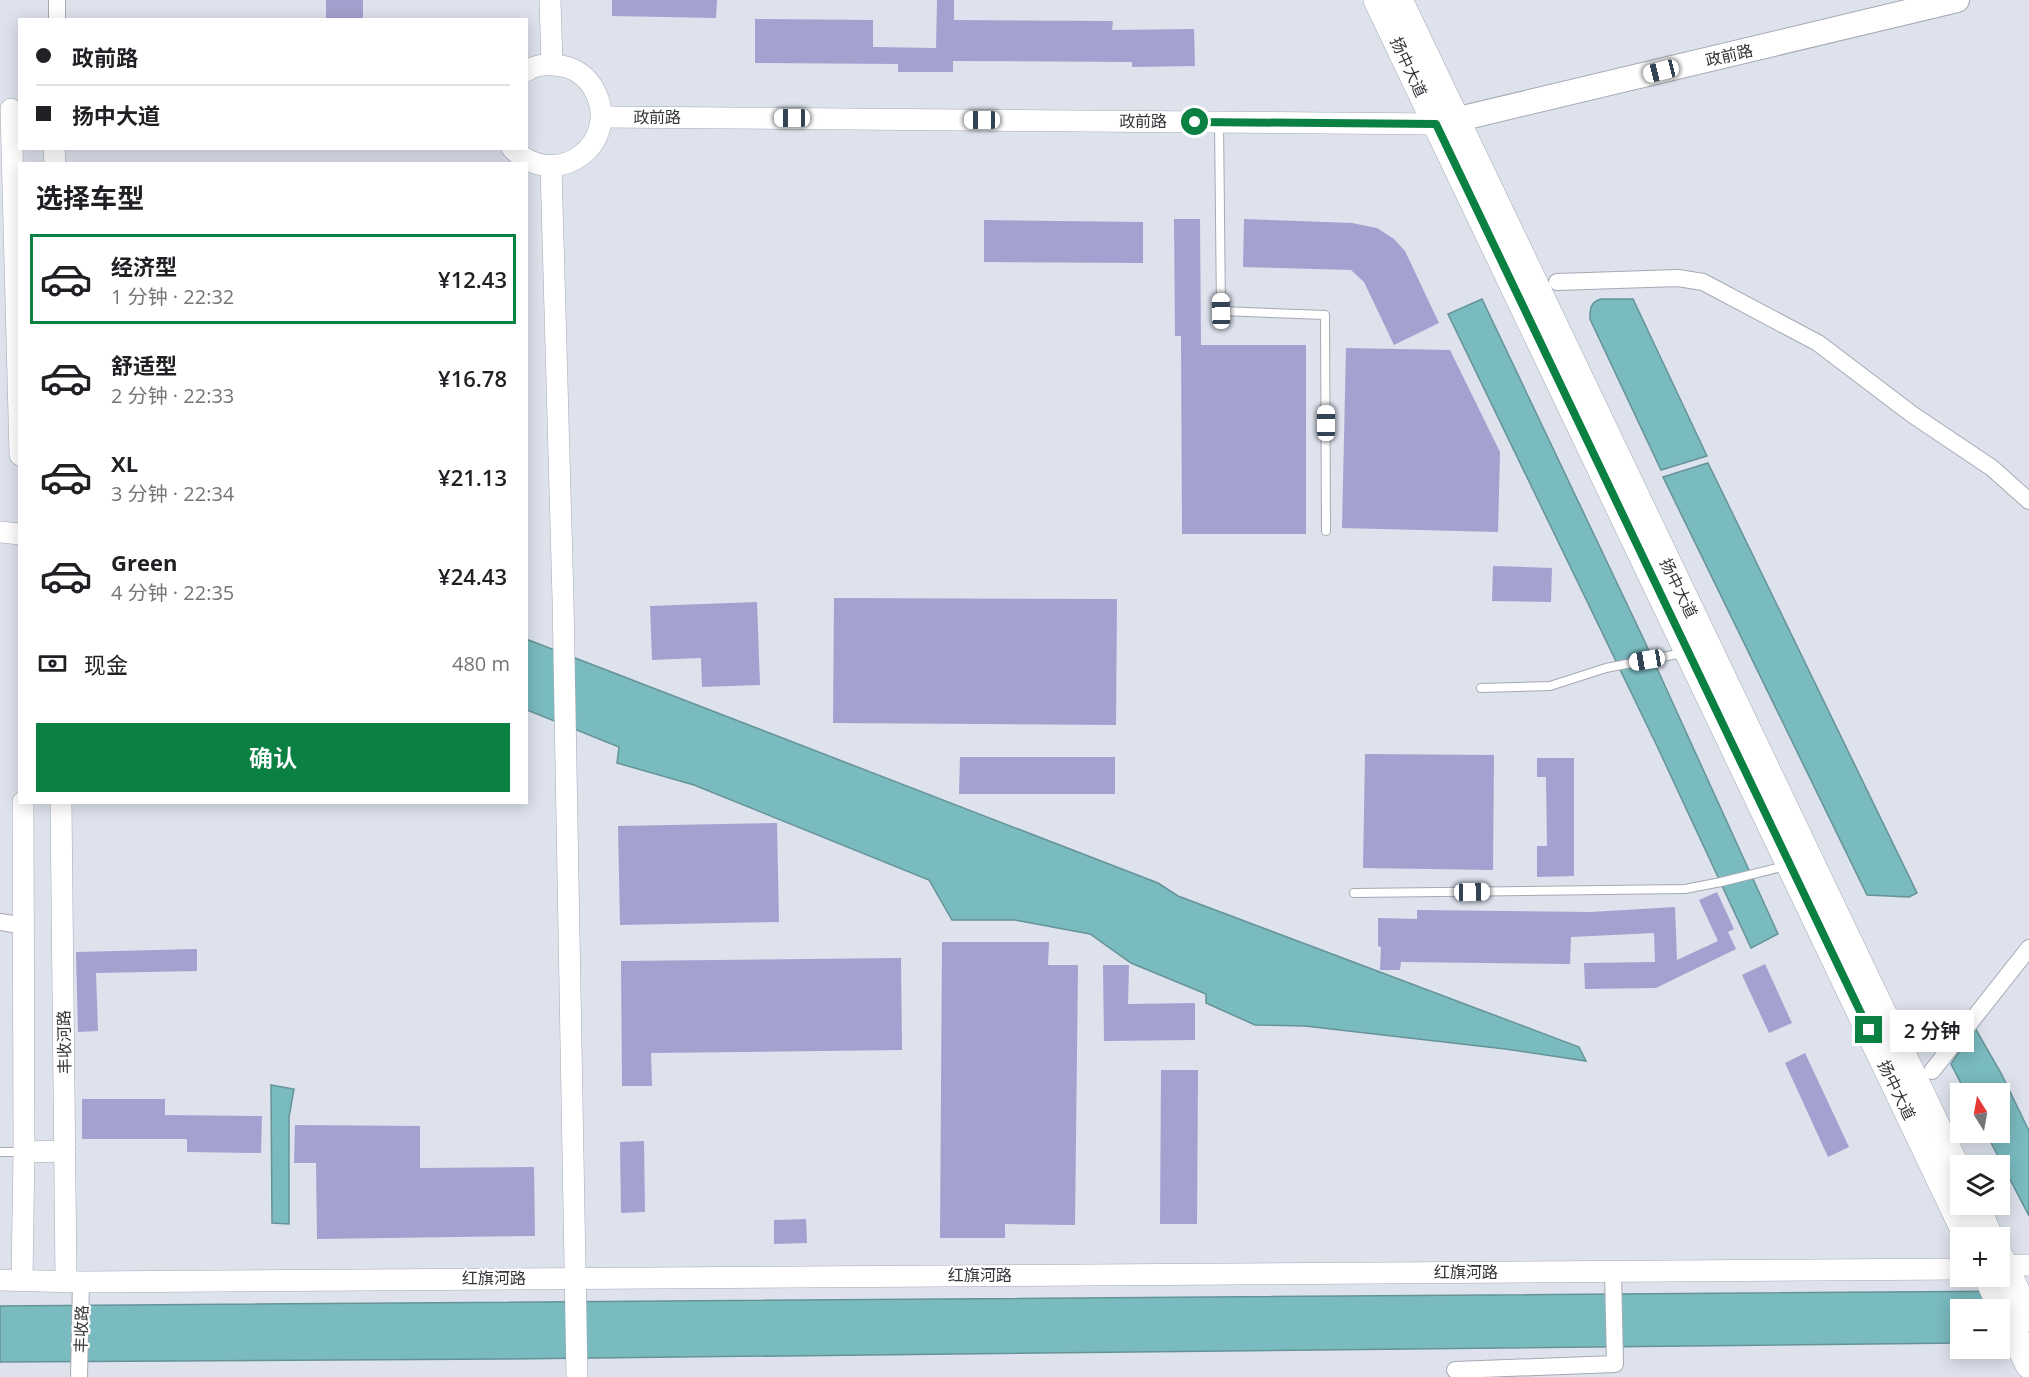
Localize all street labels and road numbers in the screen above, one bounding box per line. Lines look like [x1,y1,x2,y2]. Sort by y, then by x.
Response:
street label: 扬中大道 [1386,33,1432,101]
street label: 政前路 [1703,39,1755,71]
street label: 政前路 [633,106,681,128]
street label: 政前路 [1119,110,1167,132]
street label: 扬中大道 [1655,554,1703,622]
street label: 丰收河路 [52,1010,76,1074]
street label: 扬中大道 [1873,1056,1921,1124]
street label: 红旗河路 [1434,1261,1498,1283]
street label: 红旗河路 [948,1264,1012,1286]
street label: 红旗河路 [462,1267,526,1289]
street label: 丰收路 [69,1305,93,1353]

